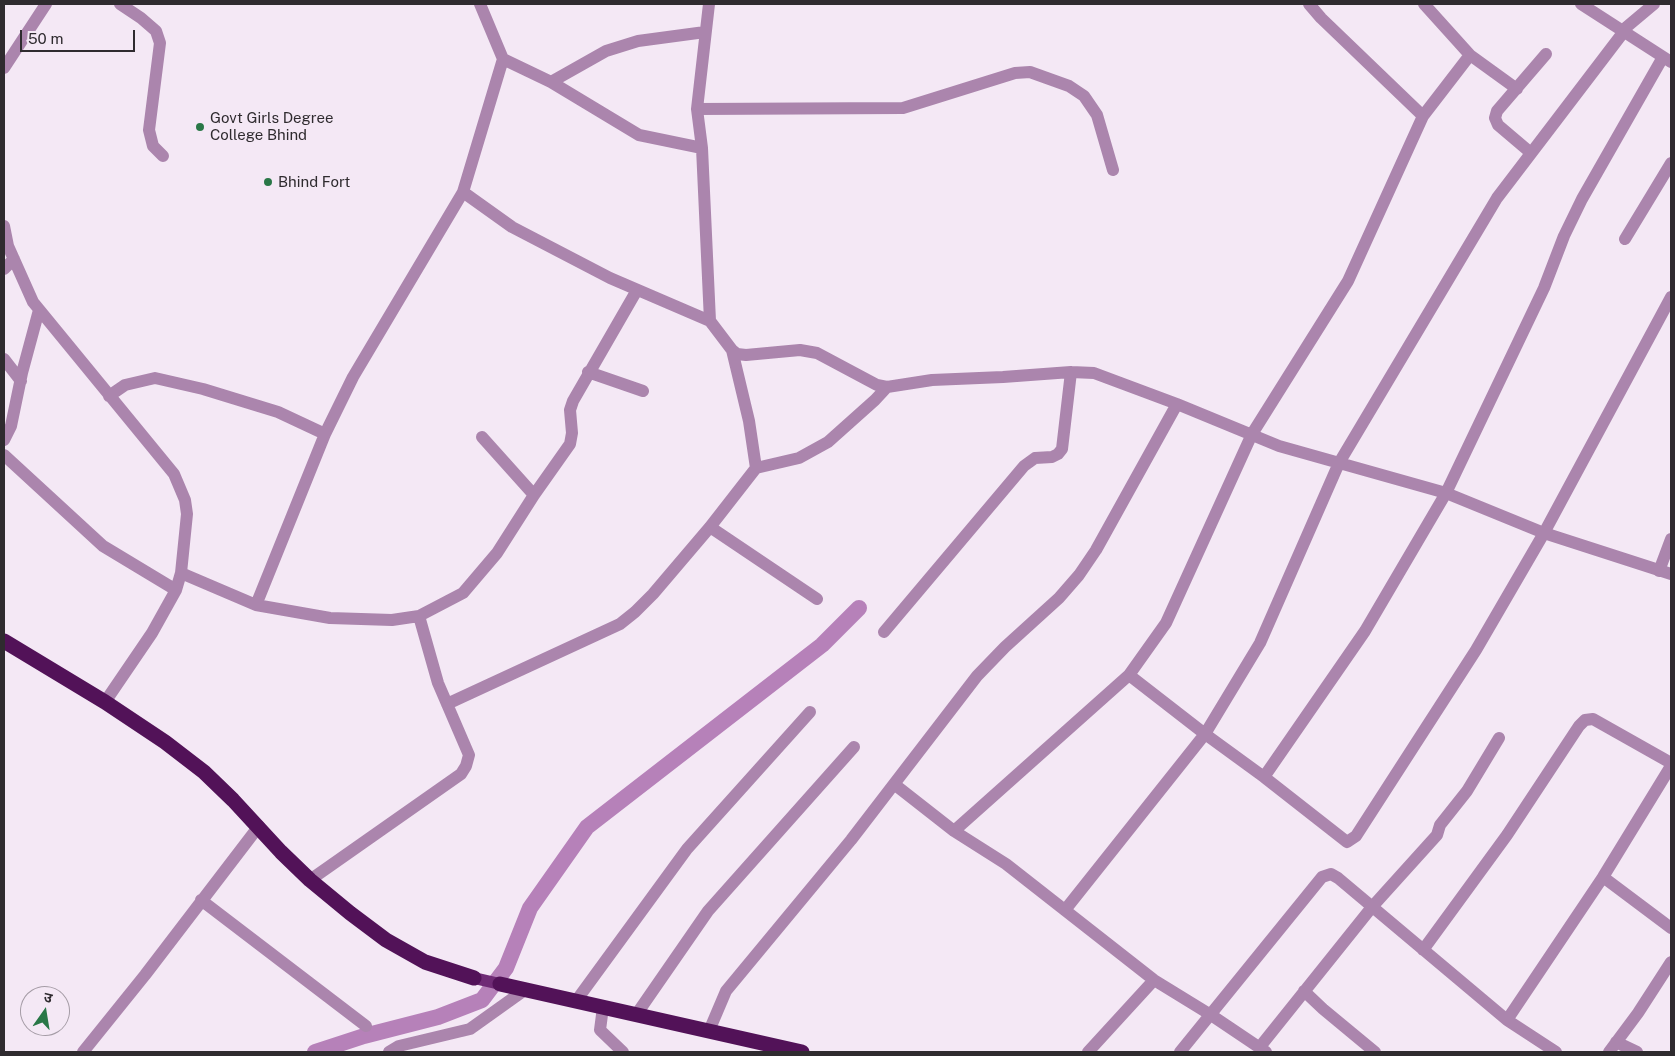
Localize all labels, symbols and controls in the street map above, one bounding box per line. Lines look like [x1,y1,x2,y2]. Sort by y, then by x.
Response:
scale bar [22,20,138,52]
text: 50 m [28,30,63,47]
place label: Govt Girls Degree College Bhind [210,109,334,144]
marker: Govt Girls Degree College Bhind [194,121,206,133]
place label: Bhind Fort [278,173,350,191]
marker: Bhind Fort [262,176,274,188]
north arrow [20,986,70,1036]
text: उ [42,989,54,1006]

